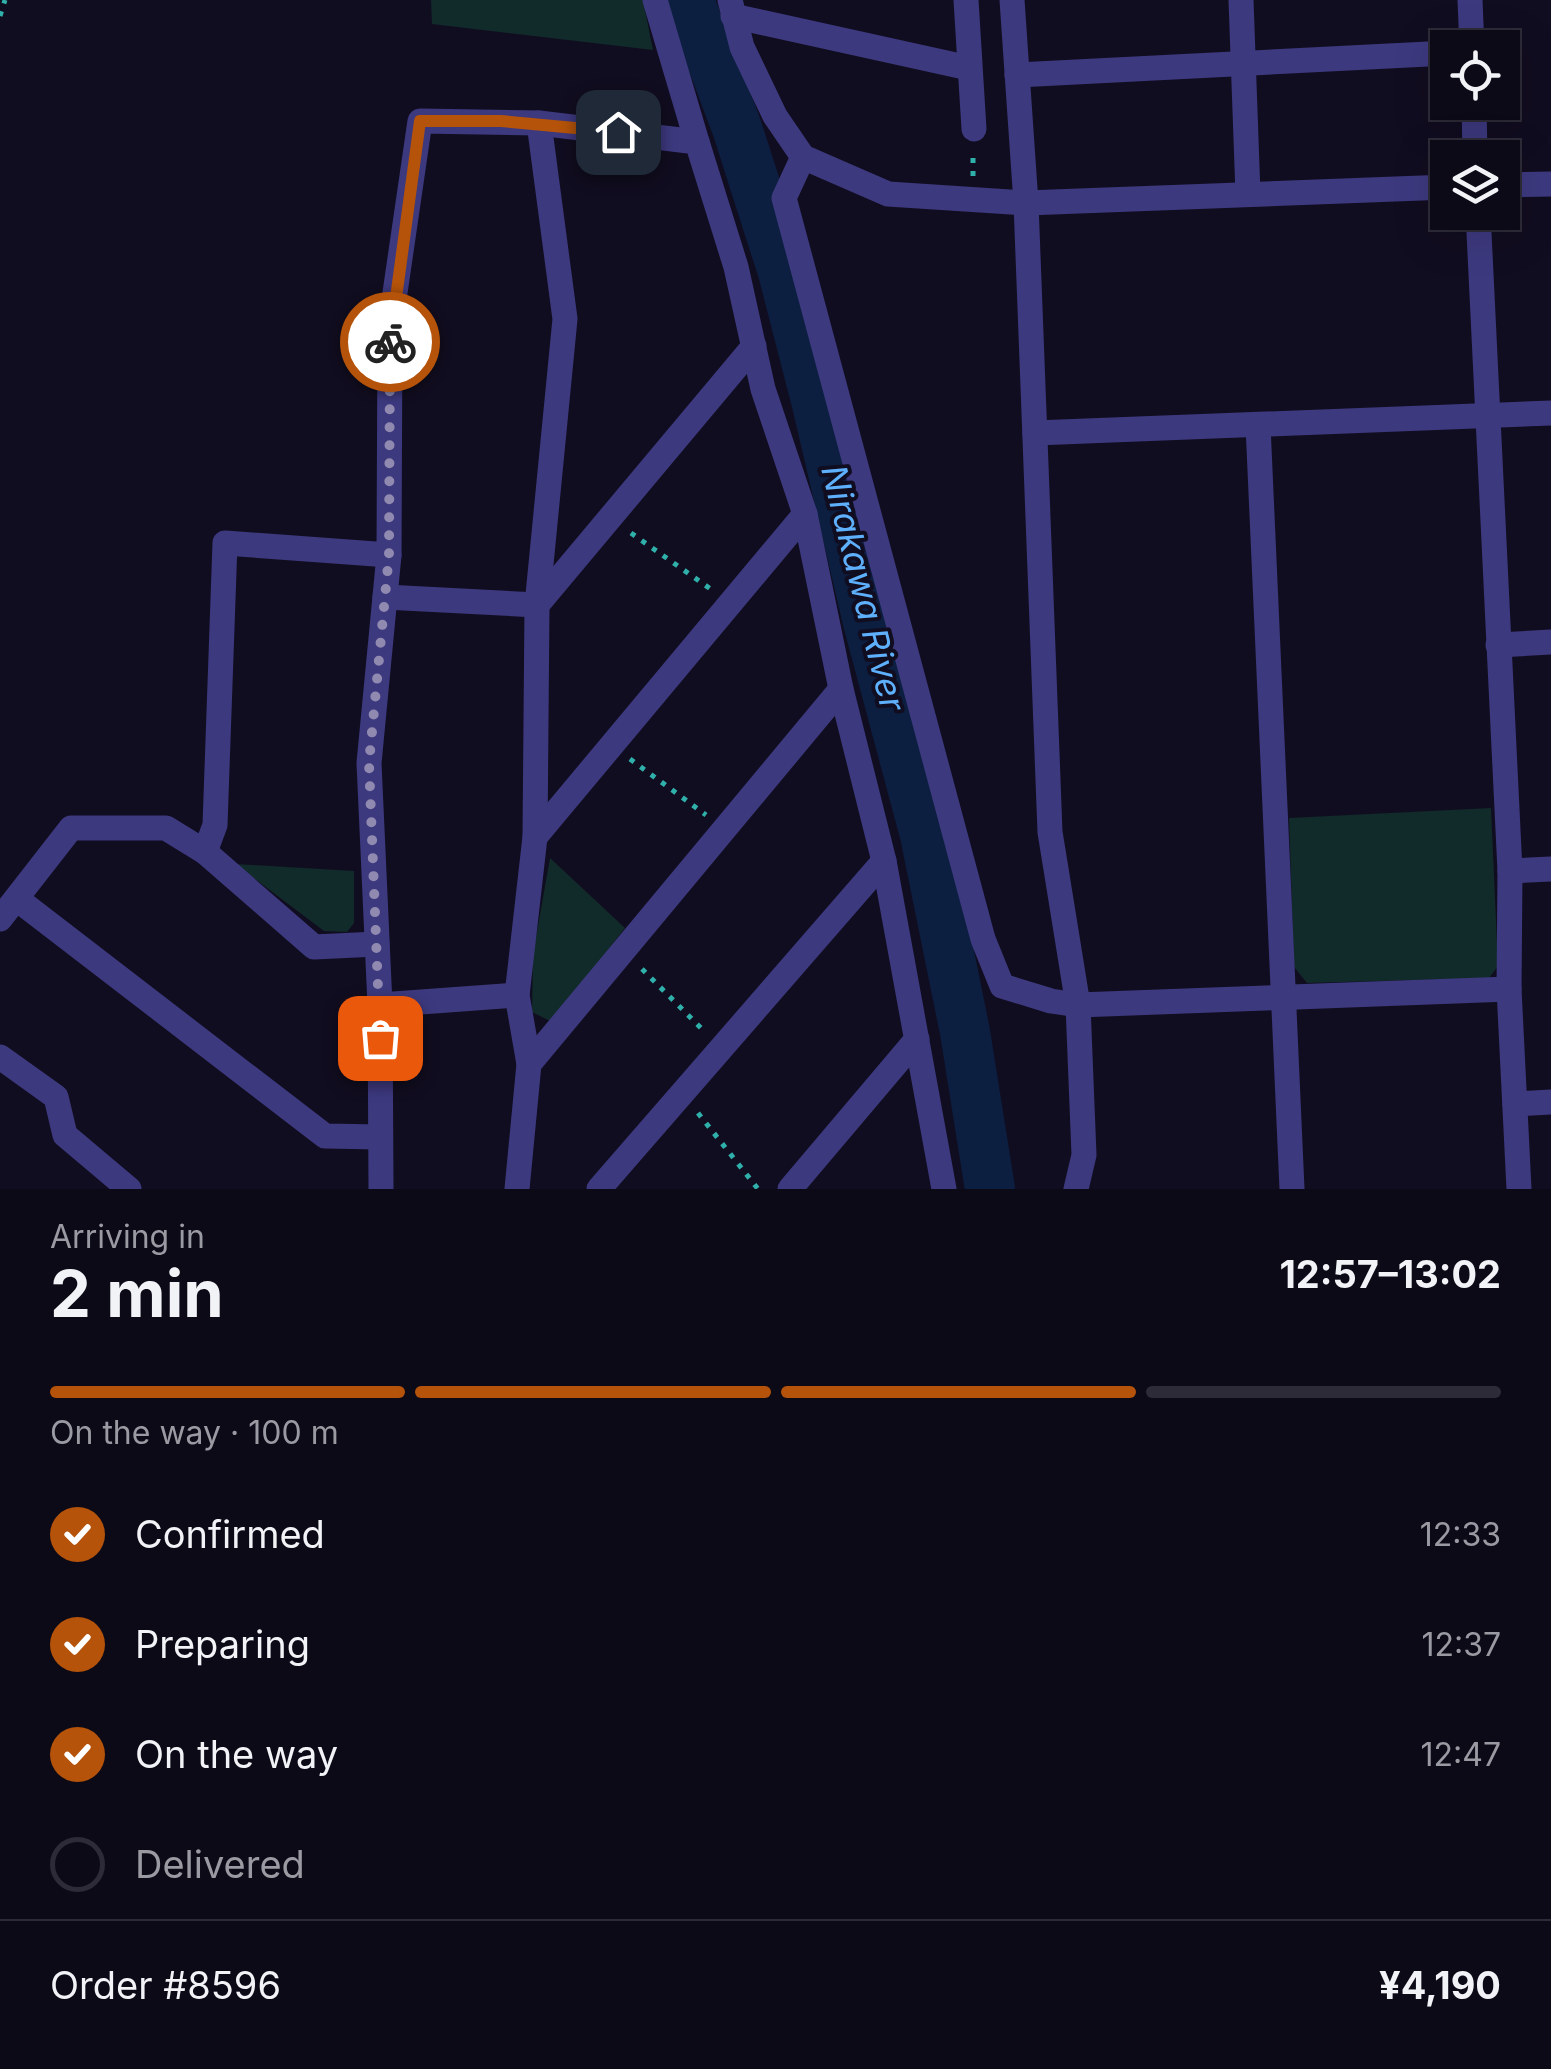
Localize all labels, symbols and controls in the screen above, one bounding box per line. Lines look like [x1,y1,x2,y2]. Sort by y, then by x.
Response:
map controls [1430,30,1520,230]
button: locate [1430,30,1520,120]
pin [576,90,661,175]
icon: home [591,105,646,160]
button: layers [1430,140,1520,230]
courier [340,292,440,392]
icon: bike [363,315,418,370]
water label: Nirakawa River [813,461,915,716]
pin [338,996,423,1081]
icon: bag [353,1011,408,1066]
text: Arriving in [50,1217,205,1256]
text: 12:57–13:02 [1279,1251,1501,1297]
text: 2 min [50,1254,224,1333]
text: On the way · 100 m [50,1413,339,1452]
icon: check [50,1507,105,1562]
text: Confirmed [135,1511,325,1557]
text: 12:33 [1420,1515,1501,1554]
icon: check [50,1617,105,1672]
text: Preparing [135,1621,310,1667]
text: 12:37 [1421,1625,1501,1664]
icon: check [50,1727,105,1782]
text: On the way [135,1731,338,1777]
text: 12:47 [1420,1735,1501,1774]
text: Delivered [135,1841,305,1887]
text: Order #8596 [50,1962,281,2008]
text: ¥4,190 [1379,1962,1501,2008]

